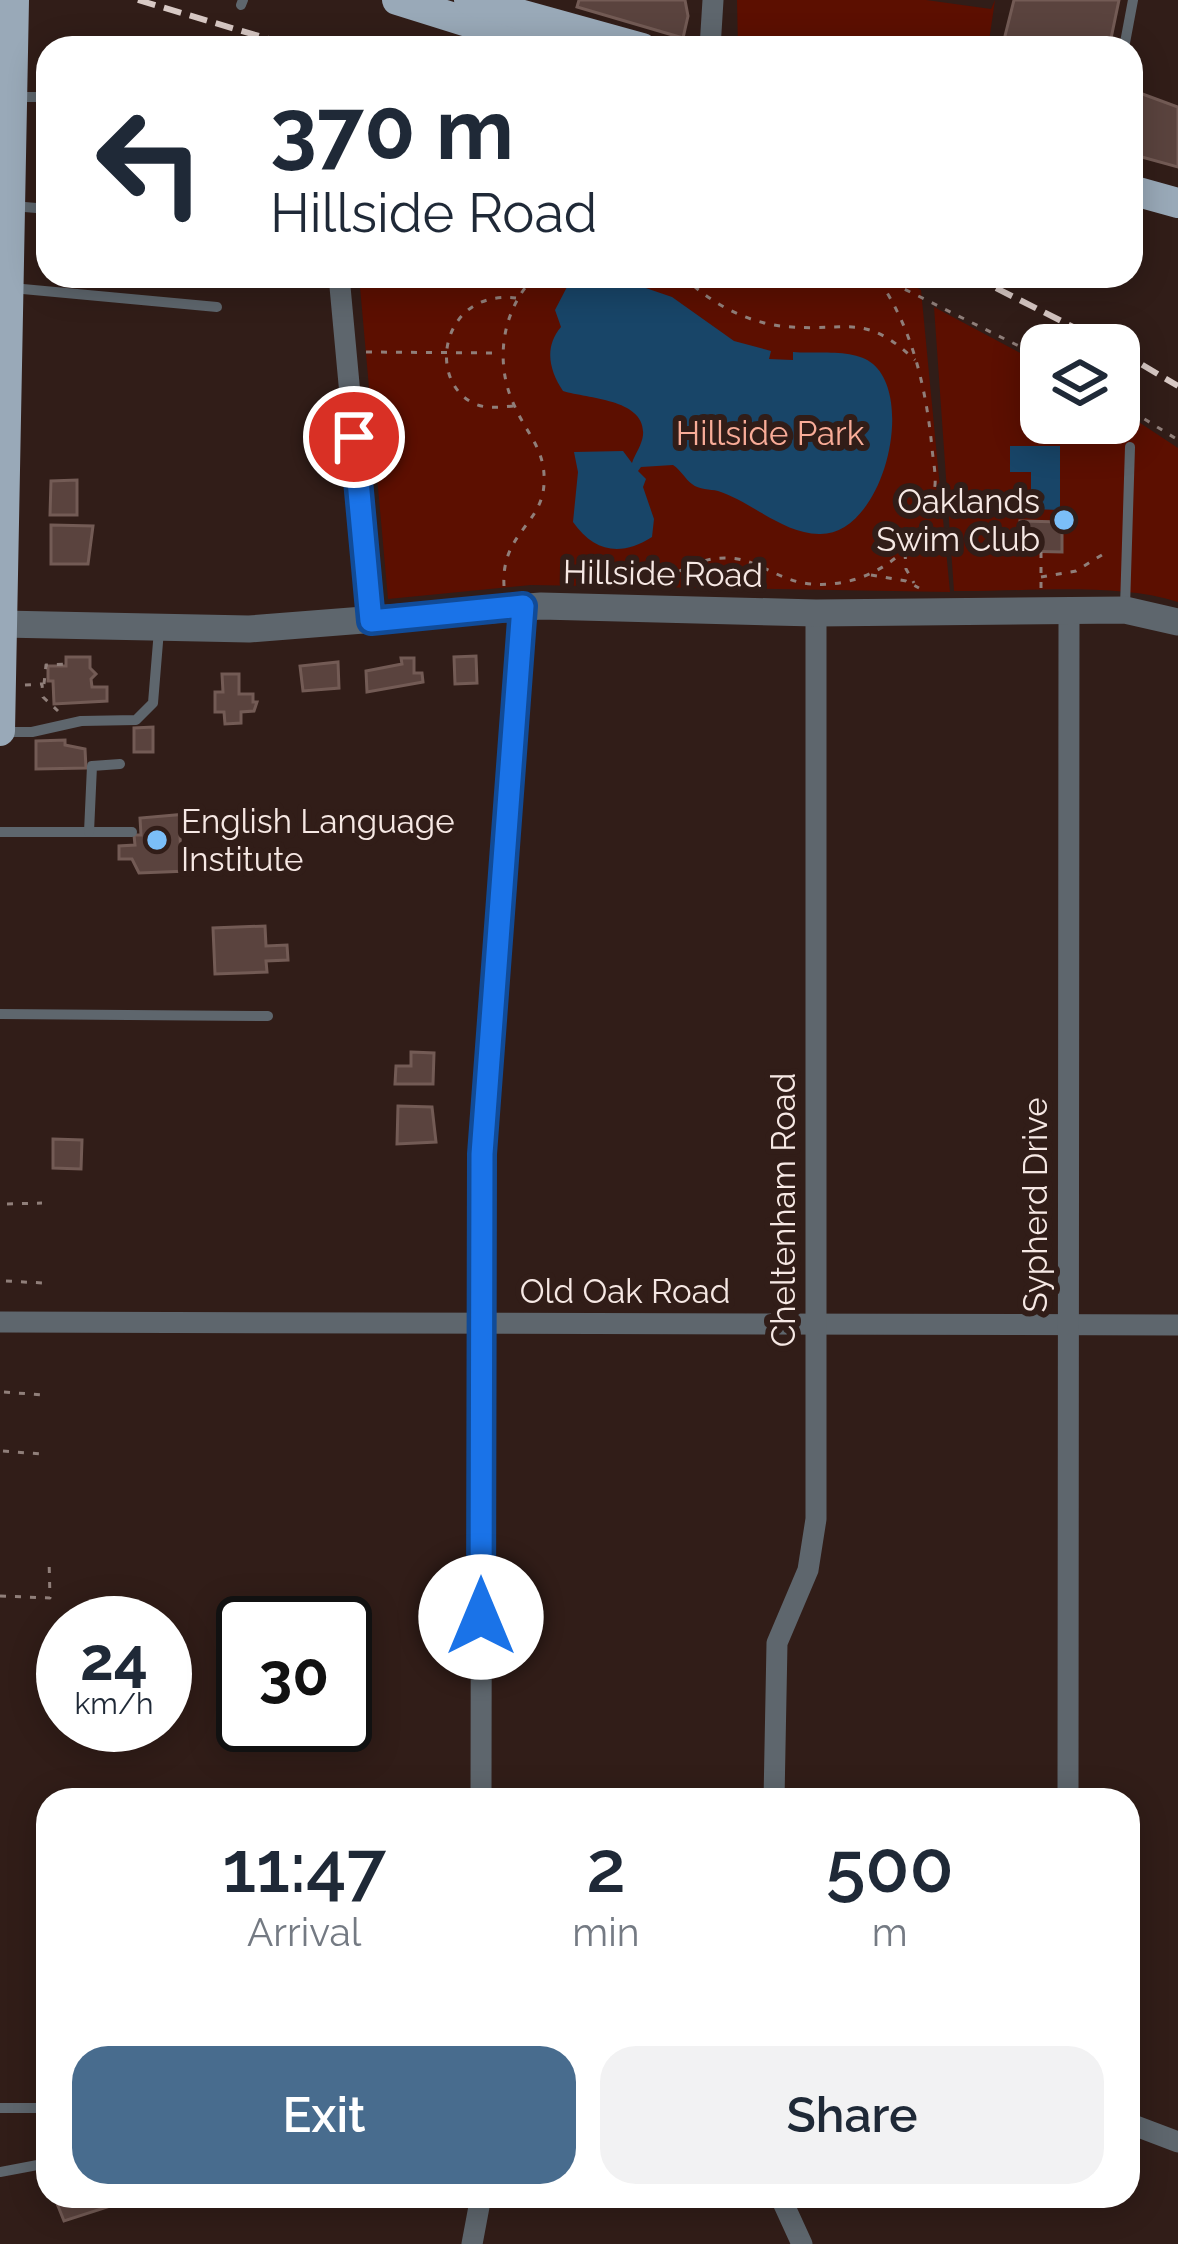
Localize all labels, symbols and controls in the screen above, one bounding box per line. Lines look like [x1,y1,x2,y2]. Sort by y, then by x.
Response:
text: 370 m [270,80,514,179]
icon: left [72,84,228,240]
text: Hillside Road [270,181,597,245]
map controls [1020,324,1140,444]
button: layers [1020,324,1140,444]
pin [303,386,405,488]
icon: arrive [321,404,387,470]
park label: Hillside Park [676,414,865,453]
place label: Oaklands Swim Club [876,482,1040,559]
marker: Oaklands Swim Club [1051,507,1077,533]
street label: Hillside Road [563,552,763,595]
place label: English Language Institute [181,802,455,879]
marker: English Language Institute [144,827,170,853]
street label: Cheltenham Road [764,1073,803,1347]
street label: Sypherd Drive [1016,1097,1055,1313]
street label: Old Oak Road [520,1272,730,1311]
position arrow [418,1554,544,1680]
speed limit sign: 30 [216,1596,372,1752]
text: 24 [80,1624,148,1694]
text: km/h [74,1686,154,1721]
text: 11:47 [222,1824,386,1909]
text: 2 [586,1824,626,1909]
text: 500 [826,1824,954,1909]
text: Arrival [247,1909,361,1955]
text: min [572,1909,639,1955]
text: m [872,1909,908,1955]
button: Exit [72,2046,576,2184]
button: Share [600,2046,1104,2184]

